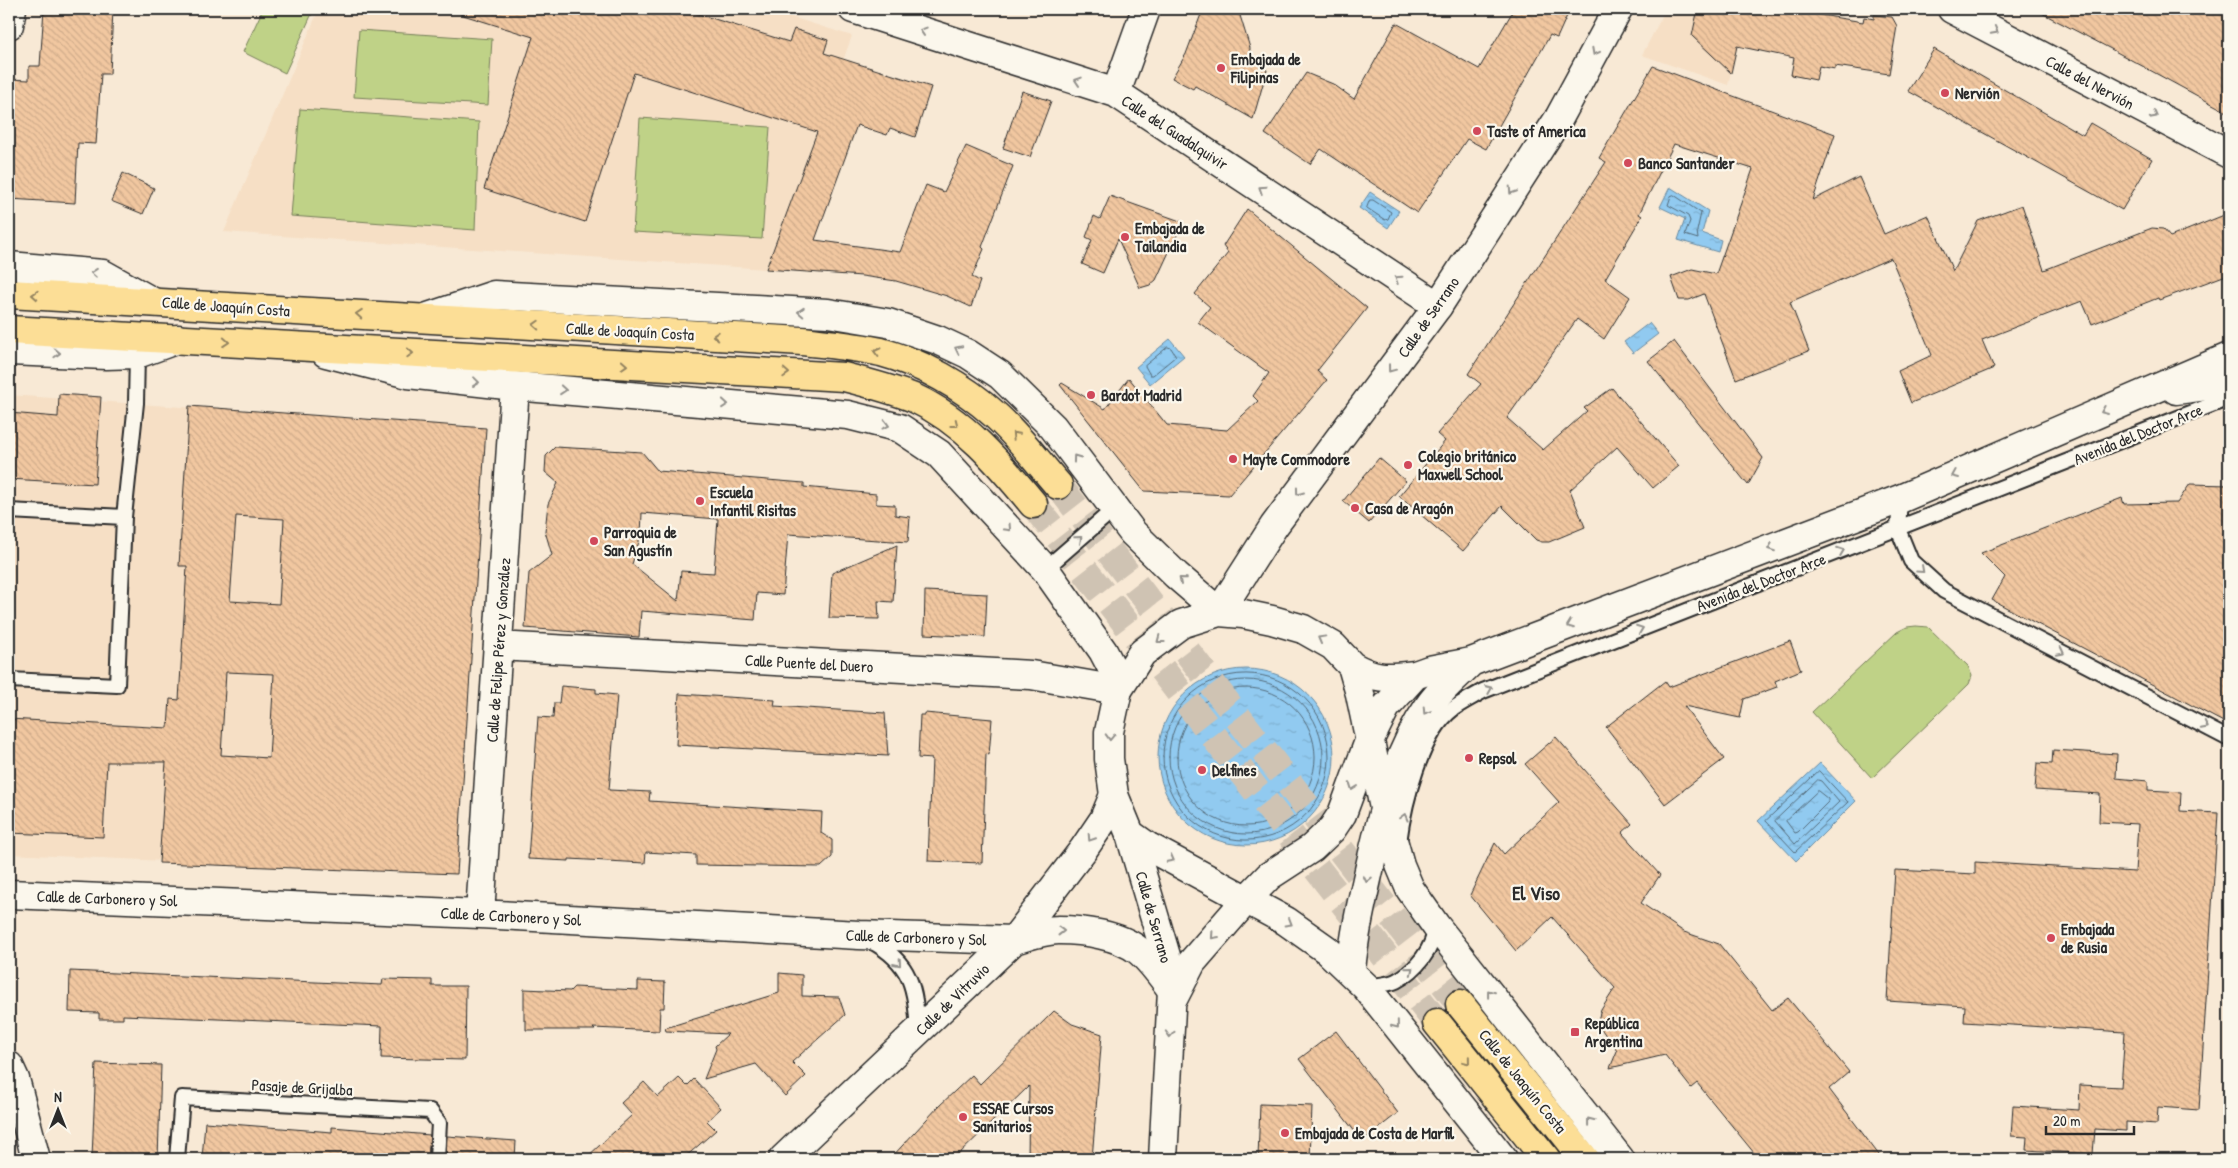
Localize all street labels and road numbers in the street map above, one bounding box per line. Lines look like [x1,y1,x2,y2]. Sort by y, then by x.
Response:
street label: Calle del Nervión [2042,49,2138,115]
street label: Calle del Guadalquivir [1117,89,1233,175]
street label: Calle de Serrano [1392,272,1464,362]
street label: Calle de Joaquín Costa [161,291,291,321]
street label: Calle de Joaquín Costa [565,317,695,345]
street label: Avenida del Doctor Arce [2070,398,2206,470]
street label: Avenida del Doctor Arce [1693,547,1829,617]
street label: Calle de Felipe Pérez y González [481,557,515,743]
street label: Calle Puente del Duero [744,649,874,677]
street label: Calle de Serrano [1130,869,1178,966]
street label: Calle de Carbonero y Sol [36,885,179,911]
street label: Calle de Carbonero y Sol [440,901,583,931]
street label: Calle de Carbonero y Sol [845,924,988,950]
street label: Calle de Vitruvio [910,958,994,1040]
street label: Calle de Joaquín Costa [1474,1024,1572,1138]
street label: Pasaje de Grijalba [251,1073,353,1101]

